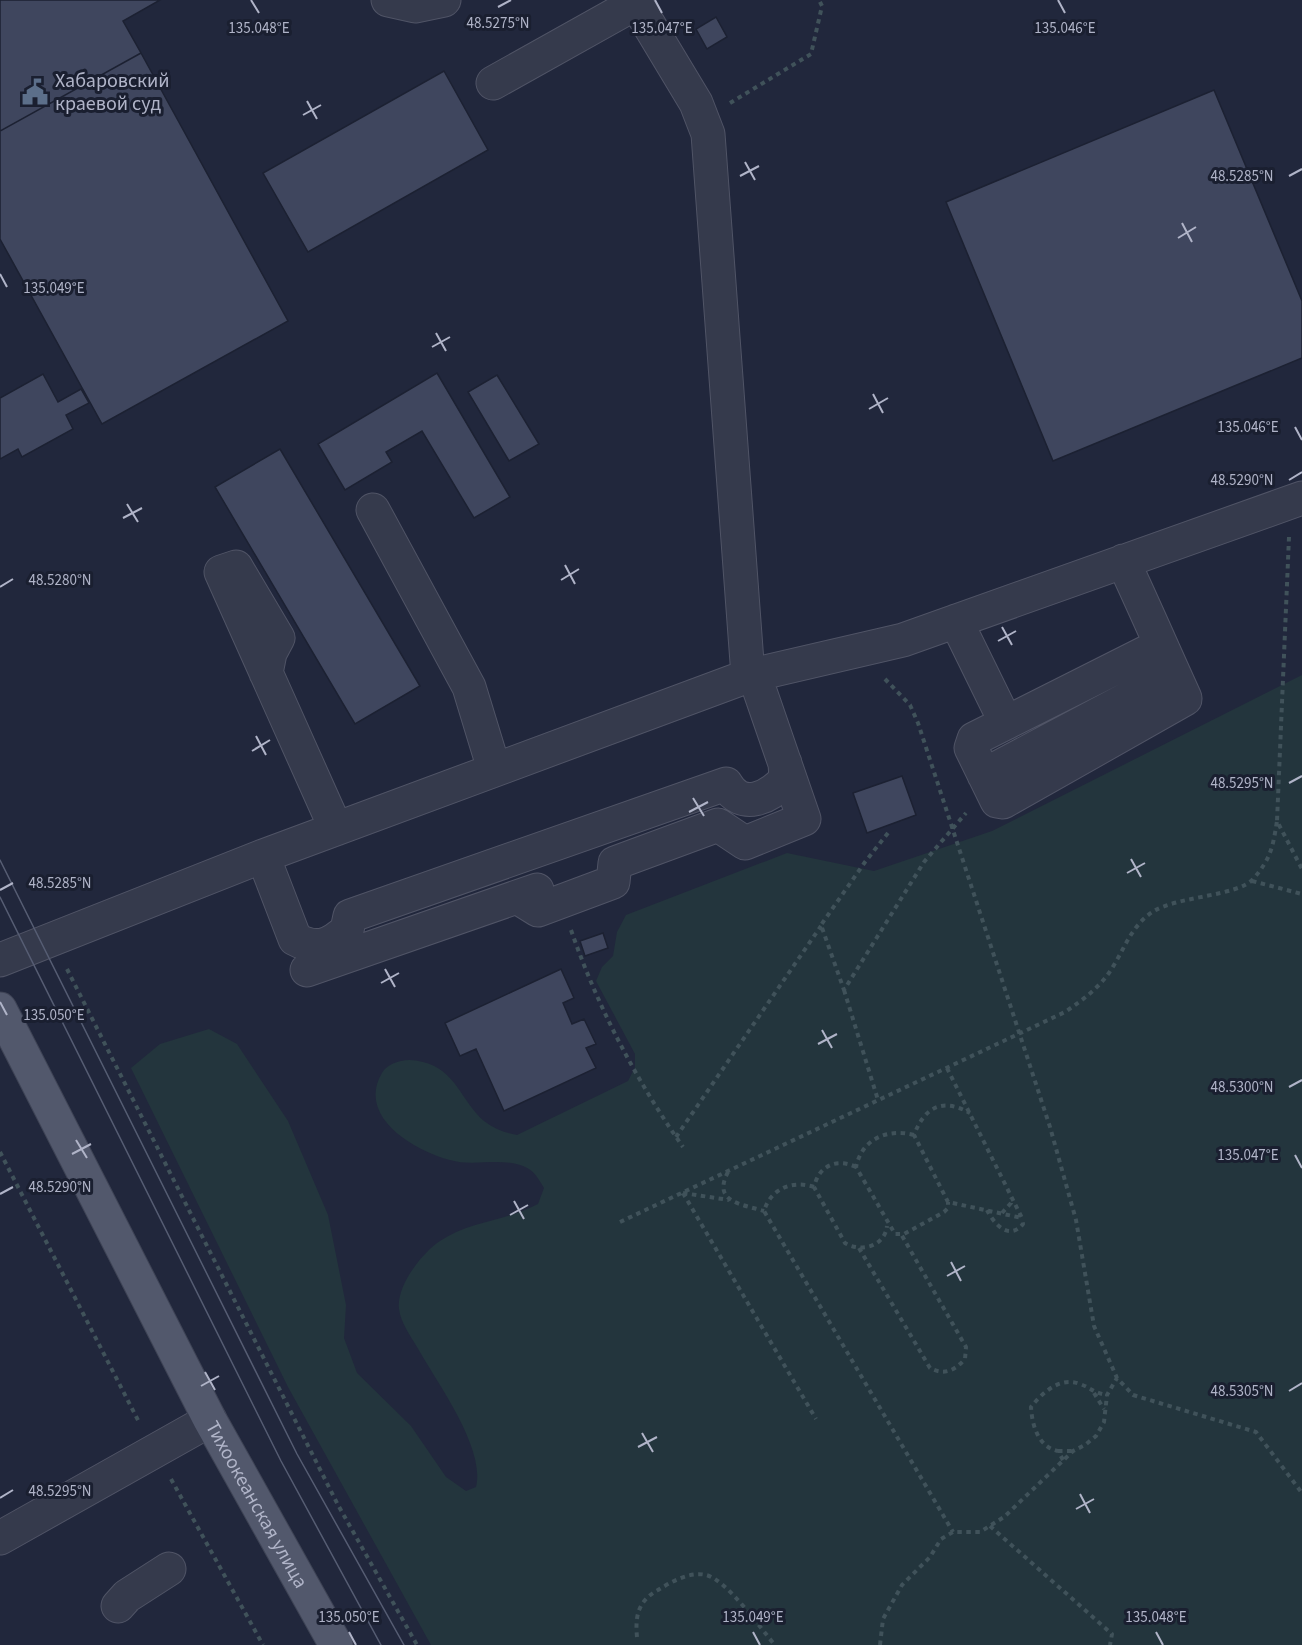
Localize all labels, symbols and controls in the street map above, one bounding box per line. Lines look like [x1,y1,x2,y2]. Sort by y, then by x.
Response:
text: 48.5275°N [466,13,530,34]
text: 135.048°E [228,18,290,39]
text: 135.047°E [631,18,693,39]
text: 135.046°E [1034,18,1096,39]
place label: Хабаровский краевой суд [55,67,170,118]
public building icon: Хабаровский краевой суд [20,77,50,107]
text: 48.5285°N [1210,166,1274,187]
text: 135.049°E [23,278,85,299]
text: 135.046°E [1217,417,1279,438]
text: 48.5290°N [1210,470,1274,491]
text: 48.5280°N [28,570,92,591]
text: 48.5295°N [1210,773,1274,794]
text: 48.5285°N [28,873,92,894]
text: 135.050°E [23,1005,85,1026]
text: 48.5300°N [1210,1077,1274,1098]
text: 135.047°E [1217,1145,1279,1166]
text: 48.5290°N [28,1177,92,1198]
text: 48.5305°N [1210,1381,1274,1402]
street label: Тихоокеанская улица [198,1416,314,1593]
text: 48.5295°N [28,1481,92,1502]
text: 135.050°E [318,1607,380,1628]
text: 135.049°E [722,1607,784,1628]
text: 135.048°E [1125,1607,1187,1628]

